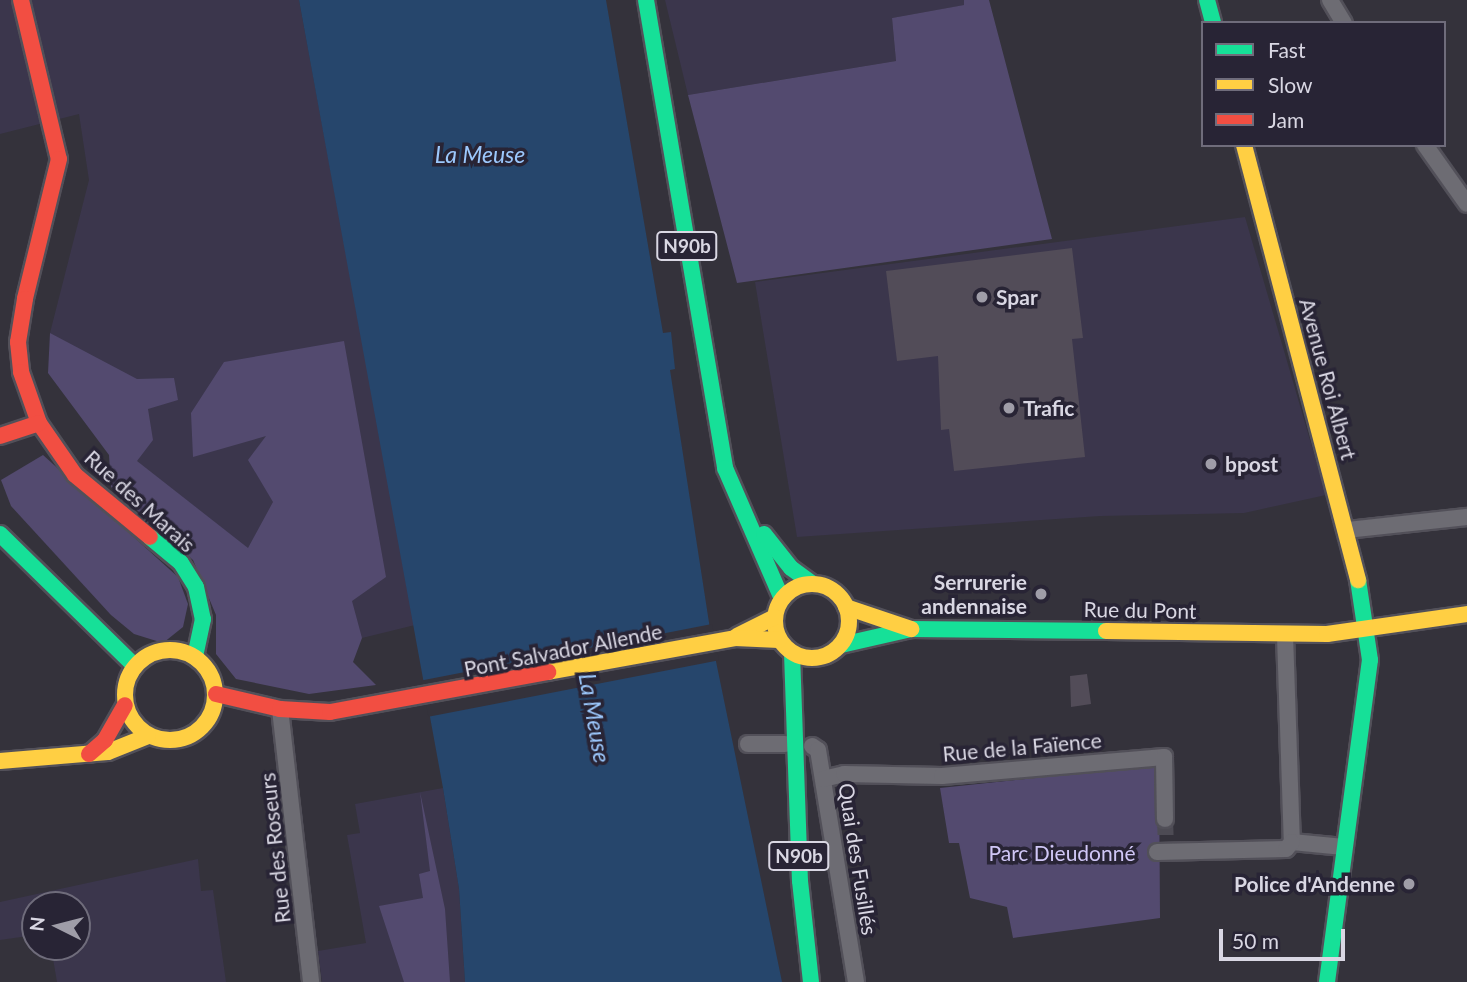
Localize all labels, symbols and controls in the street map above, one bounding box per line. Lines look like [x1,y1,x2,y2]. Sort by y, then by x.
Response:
legend [1201,21,1446,147]
text: Fast [1268,37,1305,62]
text: Slow [1268,72,1312,97]
text: Jam [1268,107,1304,132]
water label: La Meuse [435,140,525,168]
road number: N90b [656,230,718,262]
place label: Spar [996,284,1038,310]
marker: Spar [974,289,990,305]
street label: Avenue Roi Albert [1294,295,1362,463]
place label: Trafic [1023,395,1074,421]
marker: Trafic [1001,400,1017,416]
street label: Rue des Marais [80,445,200,557]
place label: bpost [1225,451,1278,477]
marker: bpost [1203,456,1219,472]
place label: Serrurerie andennaise [921,569,1027,619]
marker: Serrurerie andennaise [1033,586,1049,602]
street label: Rue du Pont [1083,596,1197,624]
street label: Pont Salvador Allende [461,618,665,682]
water label: La Meuse [574,671,616,765]
street label: Rue de la Faïence [941,727,1103,767]
street label: Rue des Roseurs [255,772,295,924]
street label: Quai des Fusillés [834,781,882,937]
park label: Parc Dieudonné [988,840,1136,866]
road number: N90b [768,841,830,872]
place label: Police d'Andenne [1234,871,1395,897]
marker: Police d'Andenne [1401,876,1417,892]
north arrow [21,891,91,961]
text: N [24,915,49,932]
scale bar [1222,916,1348,960]
text: 50 m [1232,928,1279,953]

